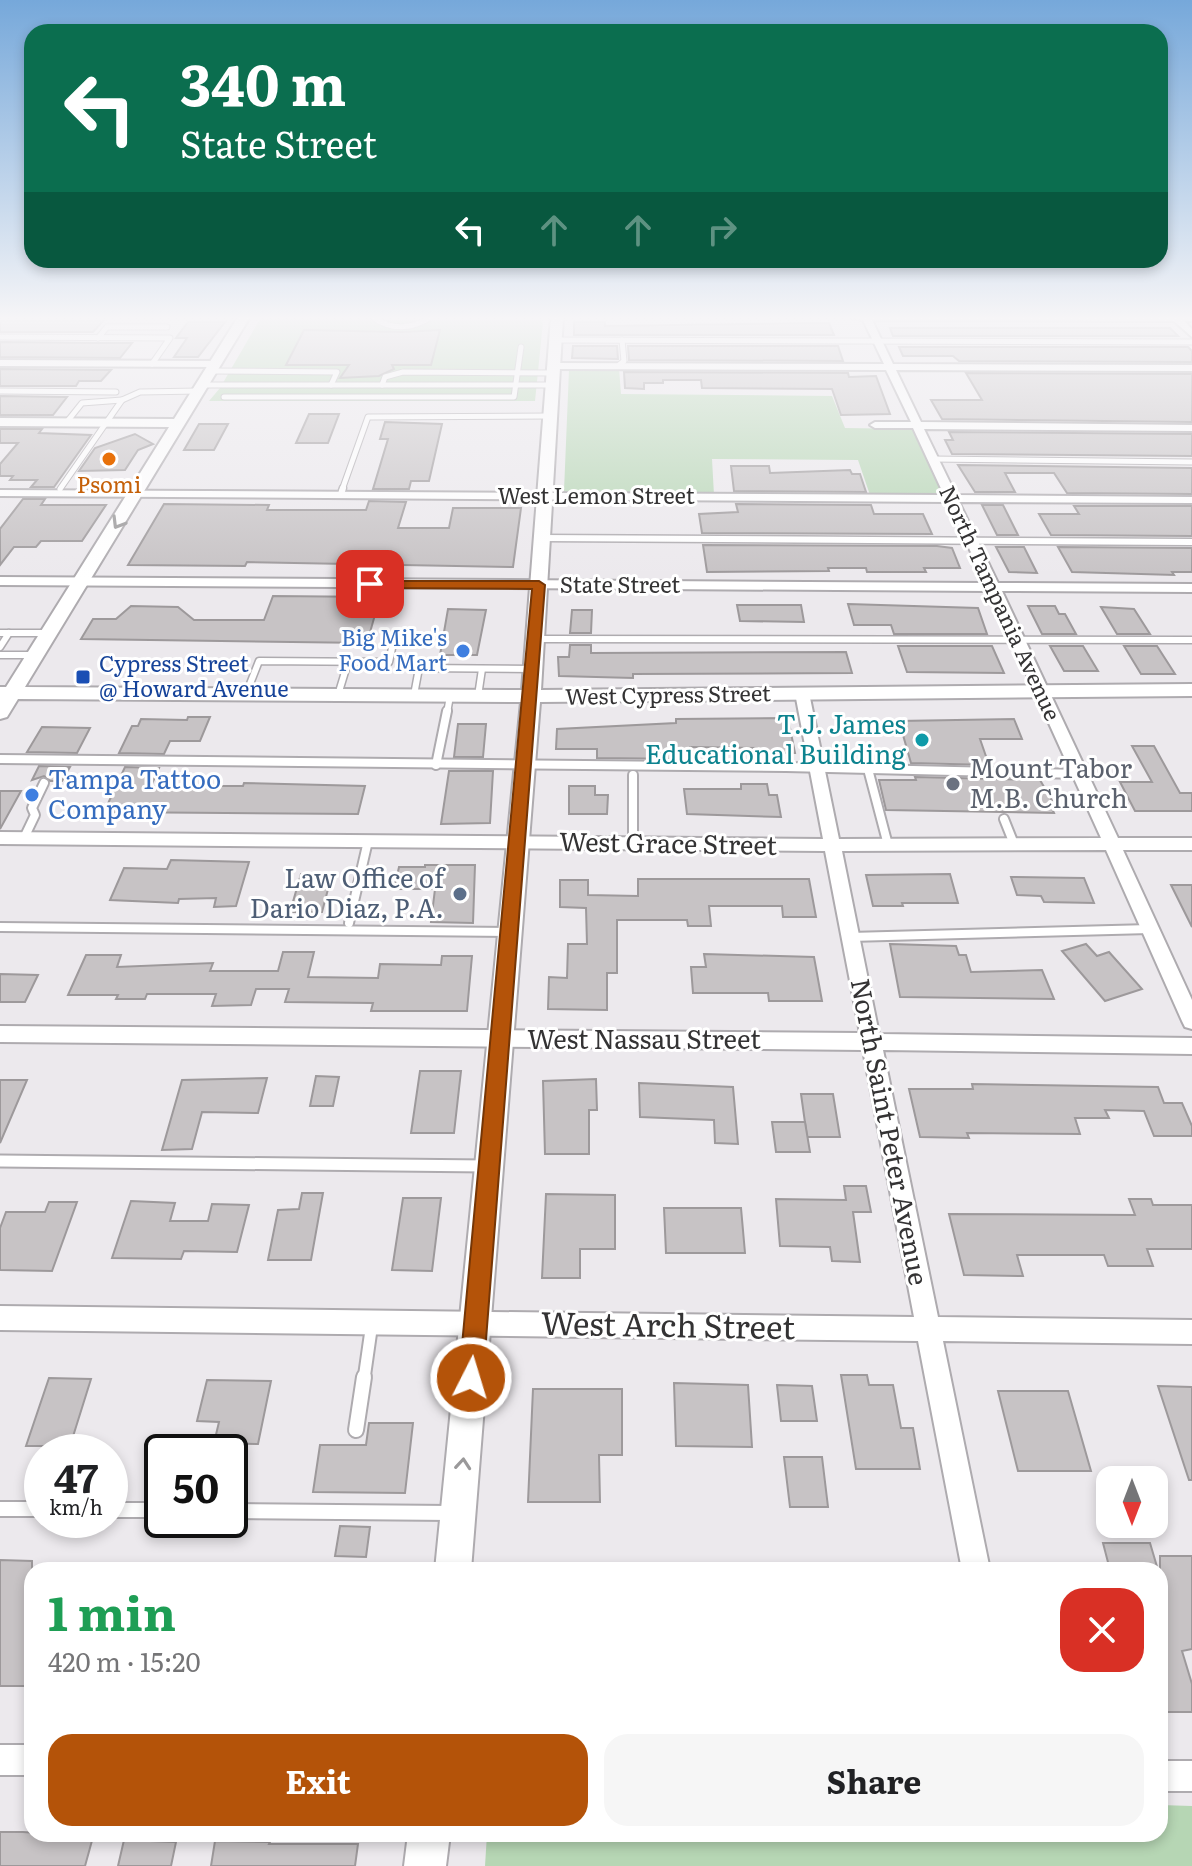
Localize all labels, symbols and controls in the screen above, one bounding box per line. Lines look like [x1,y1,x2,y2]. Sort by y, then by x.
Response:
text: 340 m [180,40,346,123]
icon: left [48,56,152,160]
text: State Street [180,116,377,169]
icon: left [448,208,492,252]
icon: ahead [532,208,576,252]
icon: ahead [616,208,660,252]
icon: right [700,208,744,252]
marker: Psomi [100,450,118,468]
place label: Psomi [77,467,141,500]
street label: West Lemon Street [497,478,695,511]
street label: North Tampania Avenue [932,479,1070,725]
one-way arrow [112,514,128,529]
pin [336,550,404,618]
icon: arrive [348,562,392,606]
street label: State Street [560,567,680,600]
place label: Big Mike's Food Mart [338,620,447,678]
marker: Big Mike's Food Mart [454,642,472,660]
place label: Cypress Street @ Howard Avenue [99,646,289,704]
marker: Cypress Street @ Howard Avenue [74,668,92,686]
street label: West Cypress Street [565,675,771,712]
place label: T.J. James Educational Building [645,703,906,772]
marker: T.J. James Educational Building [913,731,931,749]
place label: Mount Tabor M.B. Church [969,747,1133,816]
place label: Tampa Tattoo Company [48,758,221,827]
marker: Mount Tabor M.B. Church [944,775,962,793]
marker: Tampa Tattoo Company [23,786,41,804]
street label: West Grace Street [559,820,778,863]
place label: Law Office of Dario Diaz, P.A. [250,857,446,926]
marker: Law Office of Dario Diaz, P.A. [451,885,469,903]
street label: North Saint Peter Avenue [843,975,940,1288]
street label: West Nassau Street [527,1018,761,1057]
street label: West Arch Street [541,1297,796,1349]
position arrow [429,1336,513,1420]
speed limit sign: 50 [144,1434,248,1538]
text: 47 [54,1446,98,1505]
one-way arrow [454,1457,471,1470]
north arrow [1096,1466,1168,1538]
map controls [1096,1466,1168,1538]
text: km/h [49,1491,103,1521]
text: 1 min [48,1575,176,1646]
button: close [1060,1588,1144,1672]
text: 420 m · 15:20 [48,1641,200,1680]
button: Exit [48,1734,588,1826]
button: Share [604,1734,1144,1826]

